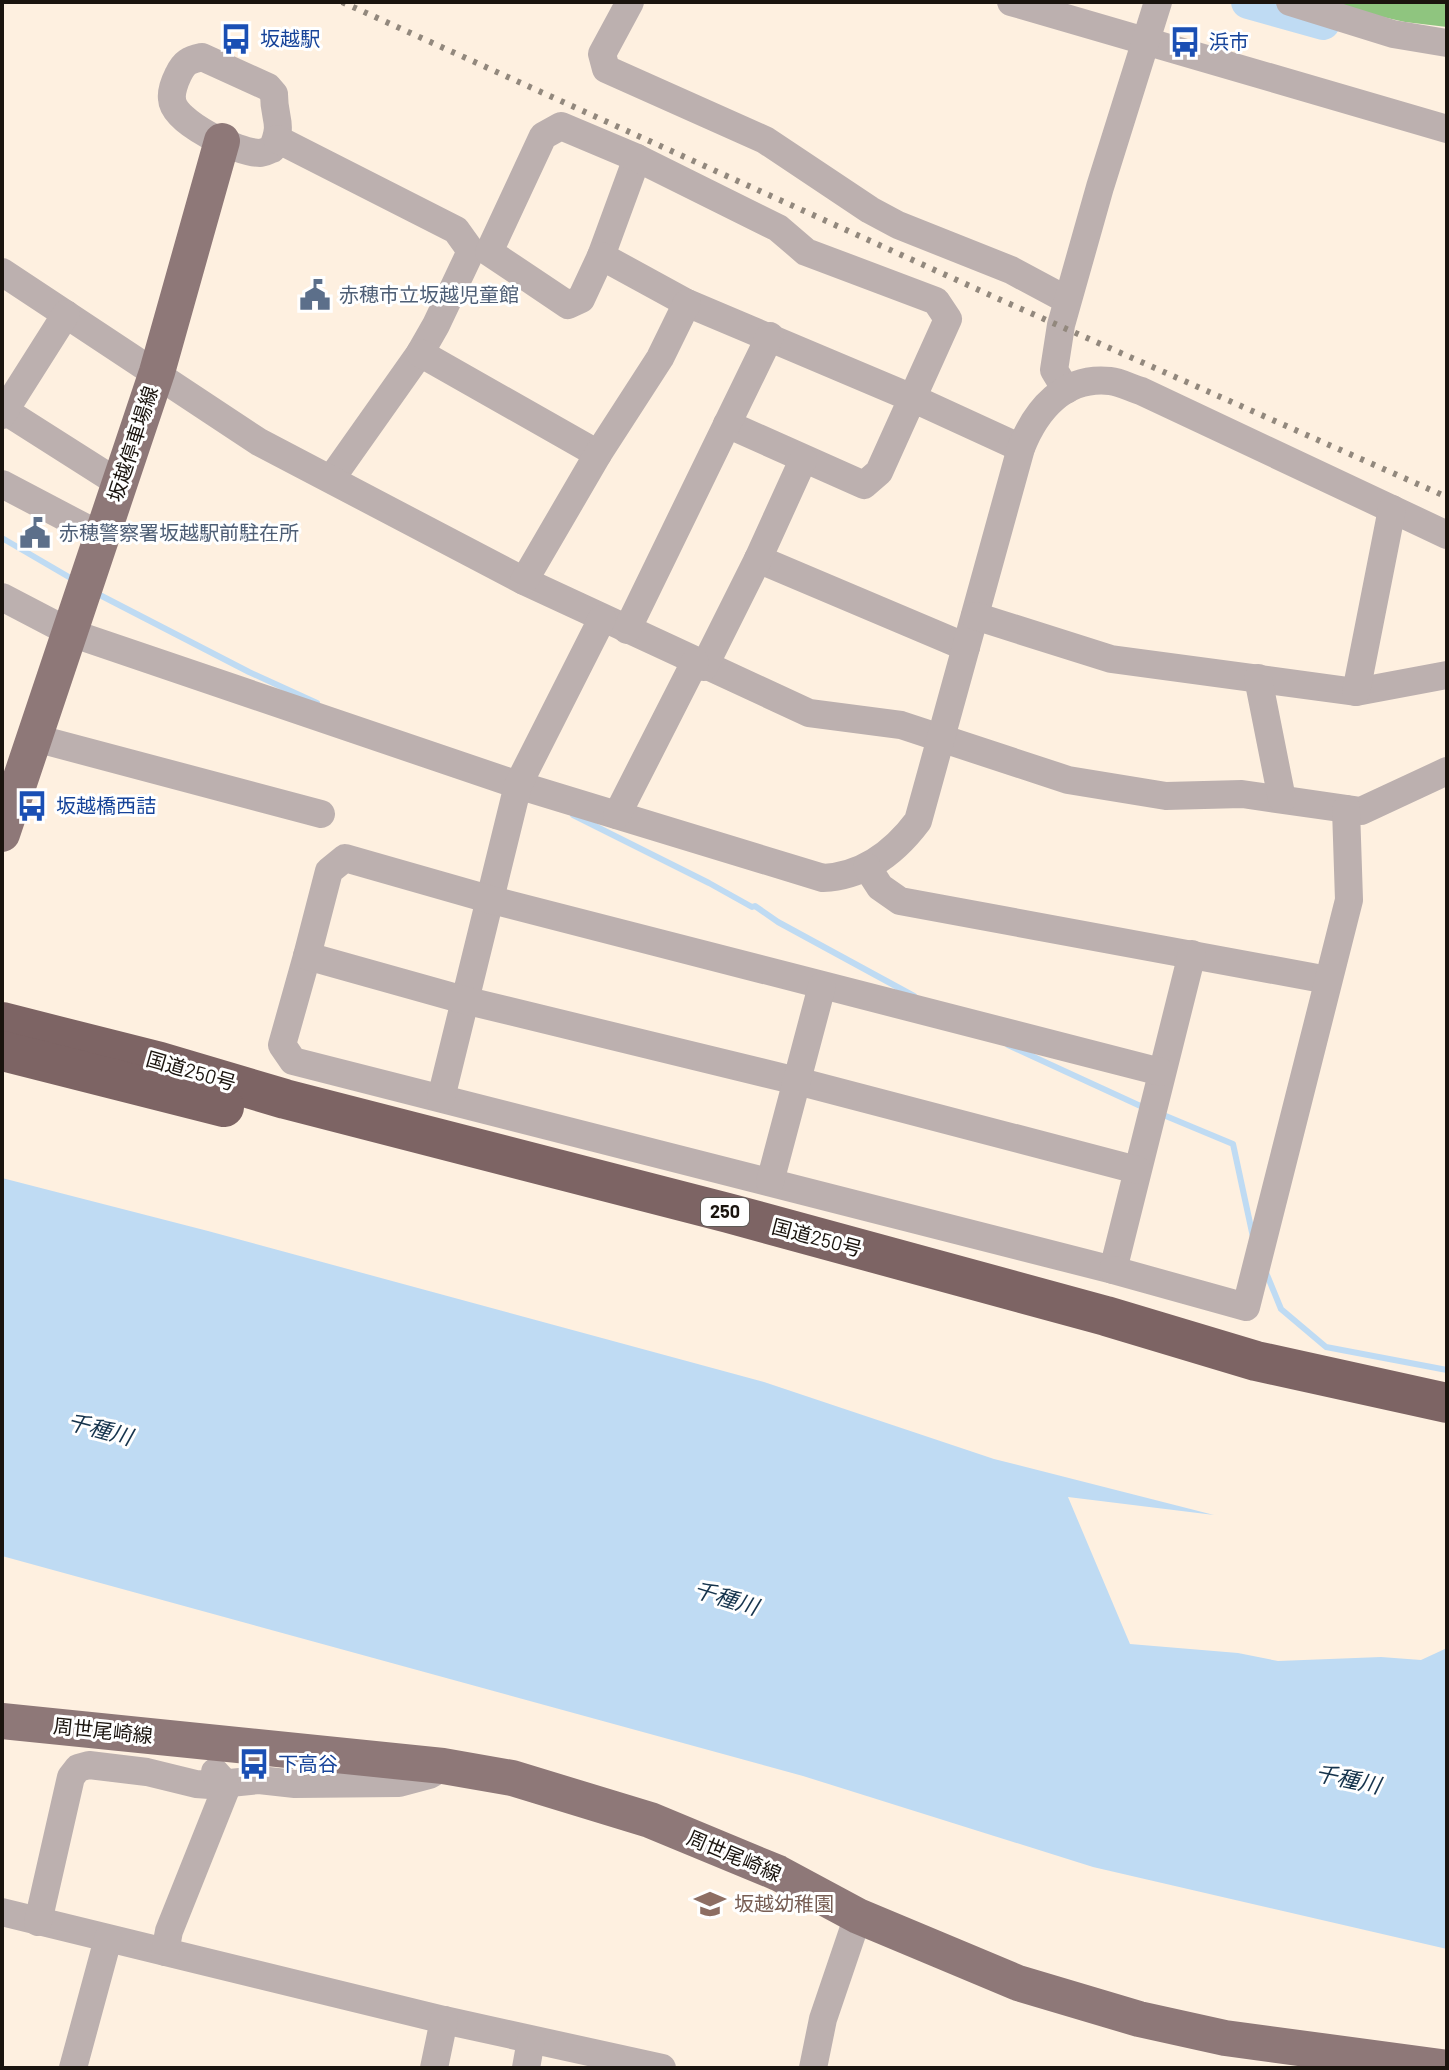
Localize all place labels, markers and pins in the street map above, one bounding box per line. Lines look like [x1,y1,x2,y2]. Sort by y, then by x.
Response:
bus stop icon: 坂越駅 [219,22,253,56]
bus stop icon: 浜市 [1168,25,1202,59]
place label: 坂越駅 [260,26,320,50]
place label: 浜市 [1209,29,1249,53]
public building icon: 赤穂市立坂越児童館 [298,278,332,312]
place label: 赤穂市立坂越児童館 [339,282,519,306]
public building icon: 赤穂警察署坂越駅前駐在所 [18,516,52,550]
place label: 赤穂警察署坂越駅前駐在所 [59,520,299,544]
bus stop icon: 坂越橋西詰 [15,789,49,823]
place label: 坂越橋西詰 [56,793,156,817]
bus stop icon: 下高谷 [237,1747,271,1781]
place label: 下高谷 [278,1751,338,1775]
school or university icon: 坂越幼稚園 [693,1887,727,1921]
place label: 坂越幼稚園 [734,1891,834,1915]

